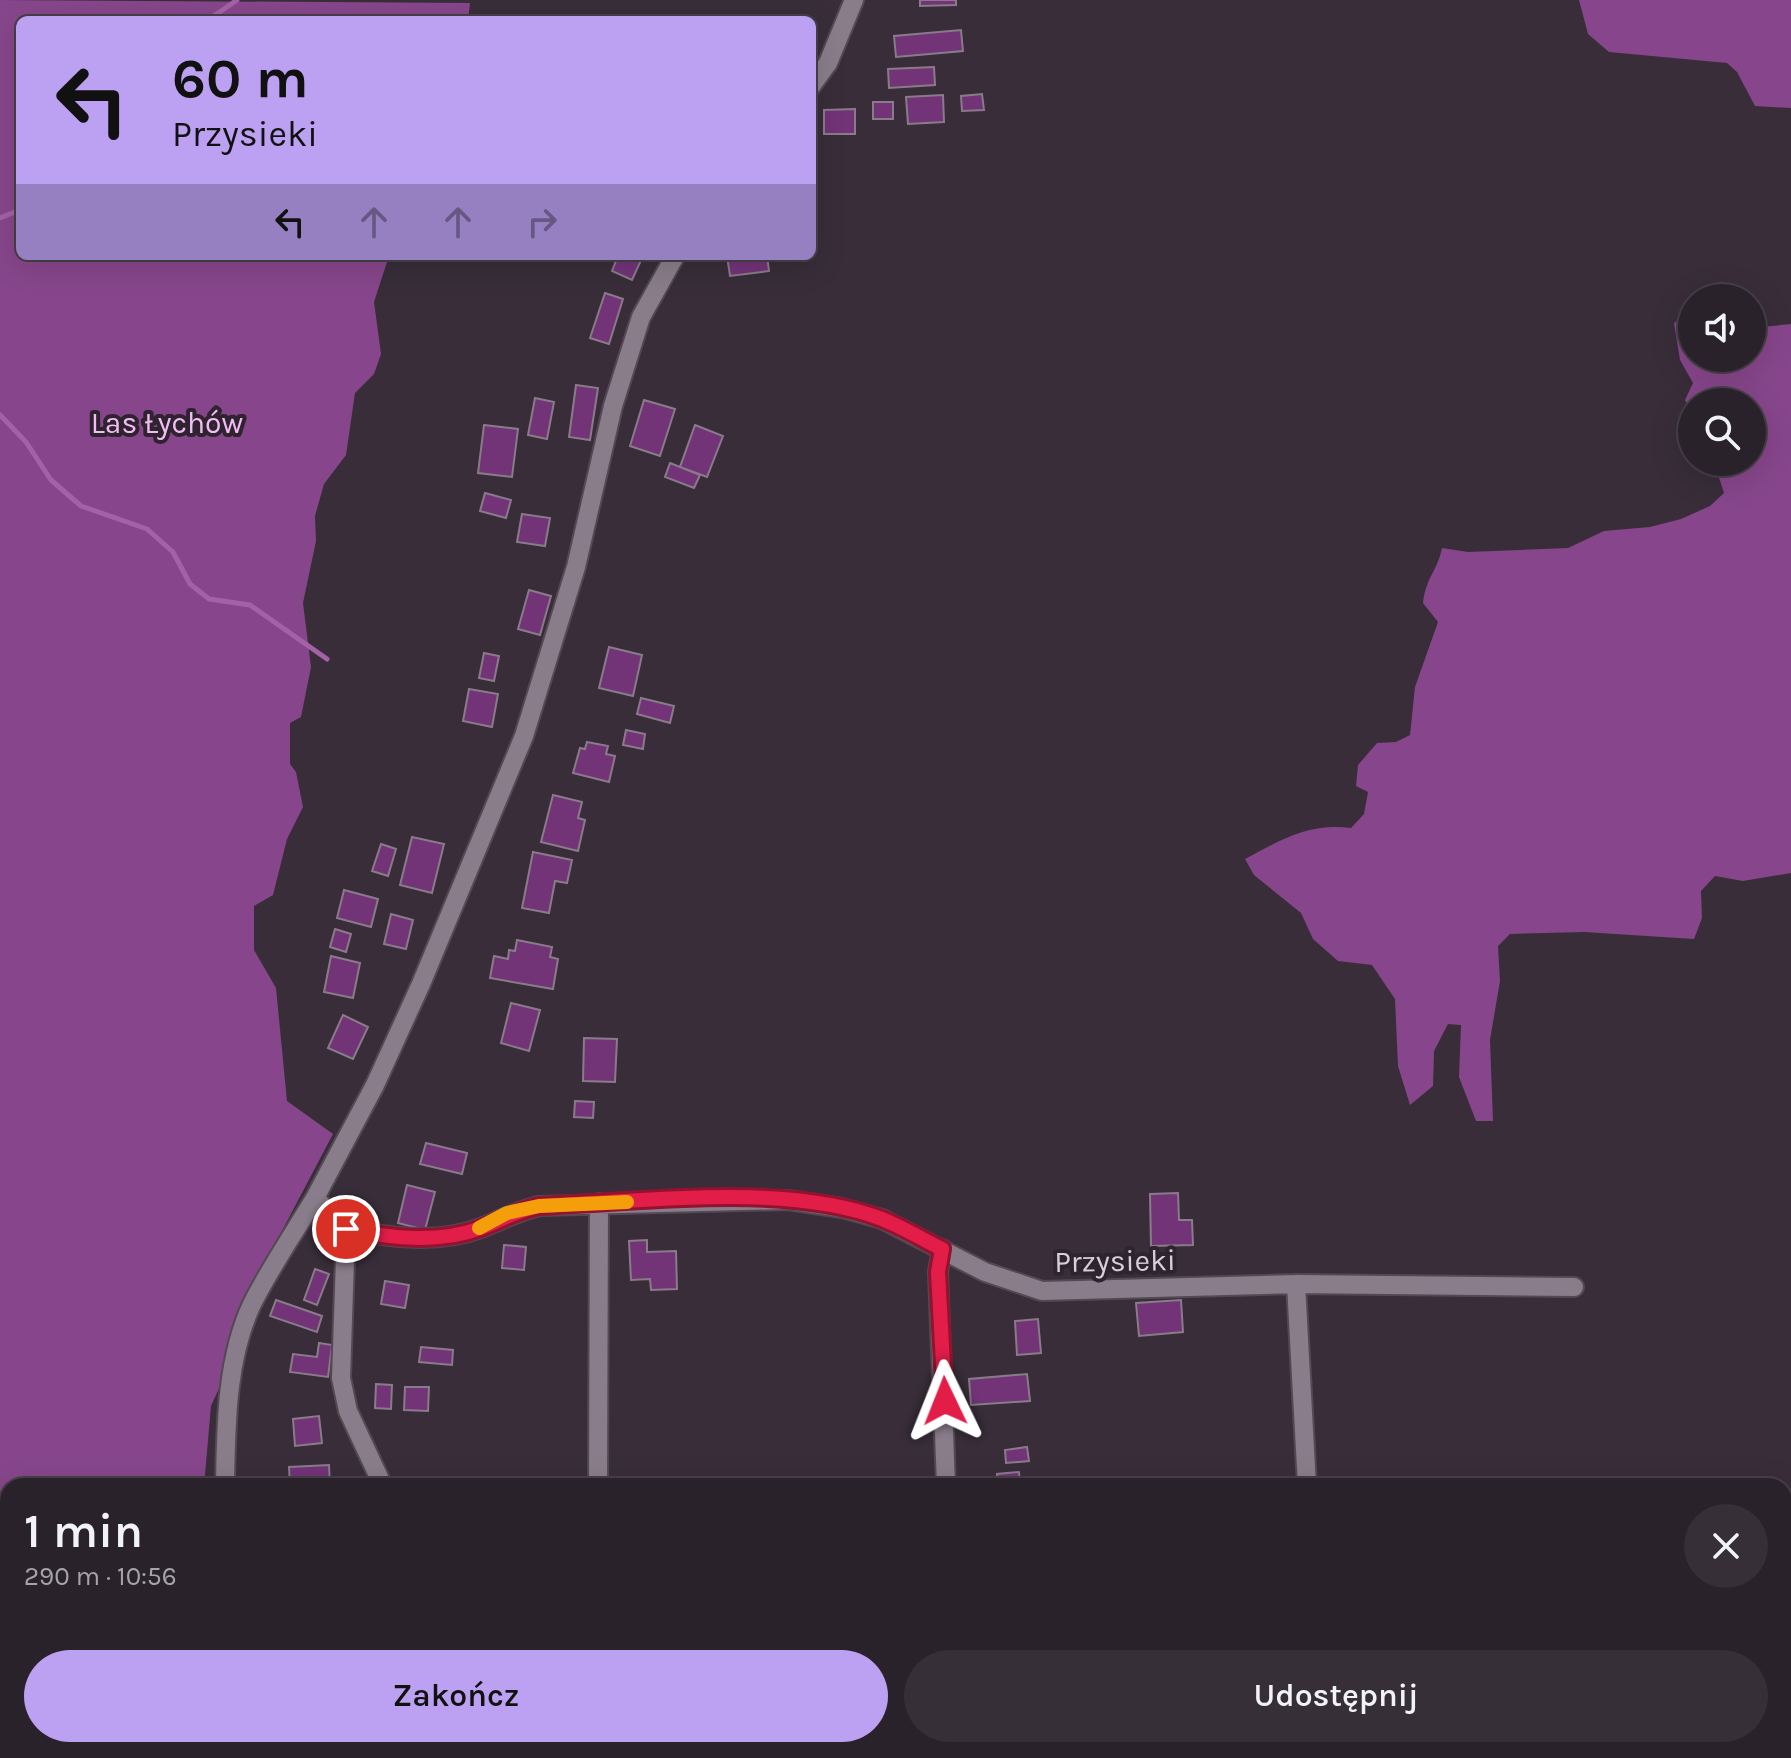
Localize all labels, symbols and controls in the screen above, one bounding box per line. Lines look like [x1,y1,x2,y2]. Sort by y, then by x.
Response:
text: 60 m [172,46,309,111]
icon: left [40,48,144,152]
text: Przysieki [172,113,318,155]
icon: left [268,200,312,244]
icon: ahead [352,200,396,244]
icon: ahead [436,200,480,244]
icon: right [520,200,564,244]
map controls [1678,284,1766,476]
button: sound [1678,284,1766,372]
button: search [1678,388,1766,476]
park label: Las Łychów [91,405,243,441]
pin [312,1195,380,1263]
icon: arrive [324,1207,368,1251]
street label: Przysieki [1054,1242,1176,1280]
position arrow [903,1359,987,1443]
text: 1 min [24,1503,143,1559]
button: close [1684,1504,1768,1588]
text: 290 m · 10:56 [24,1561,177,1592]
button: Zakończ [24,1650,888,1742]
button: Udostępnij [904,1650,1768,1742]

